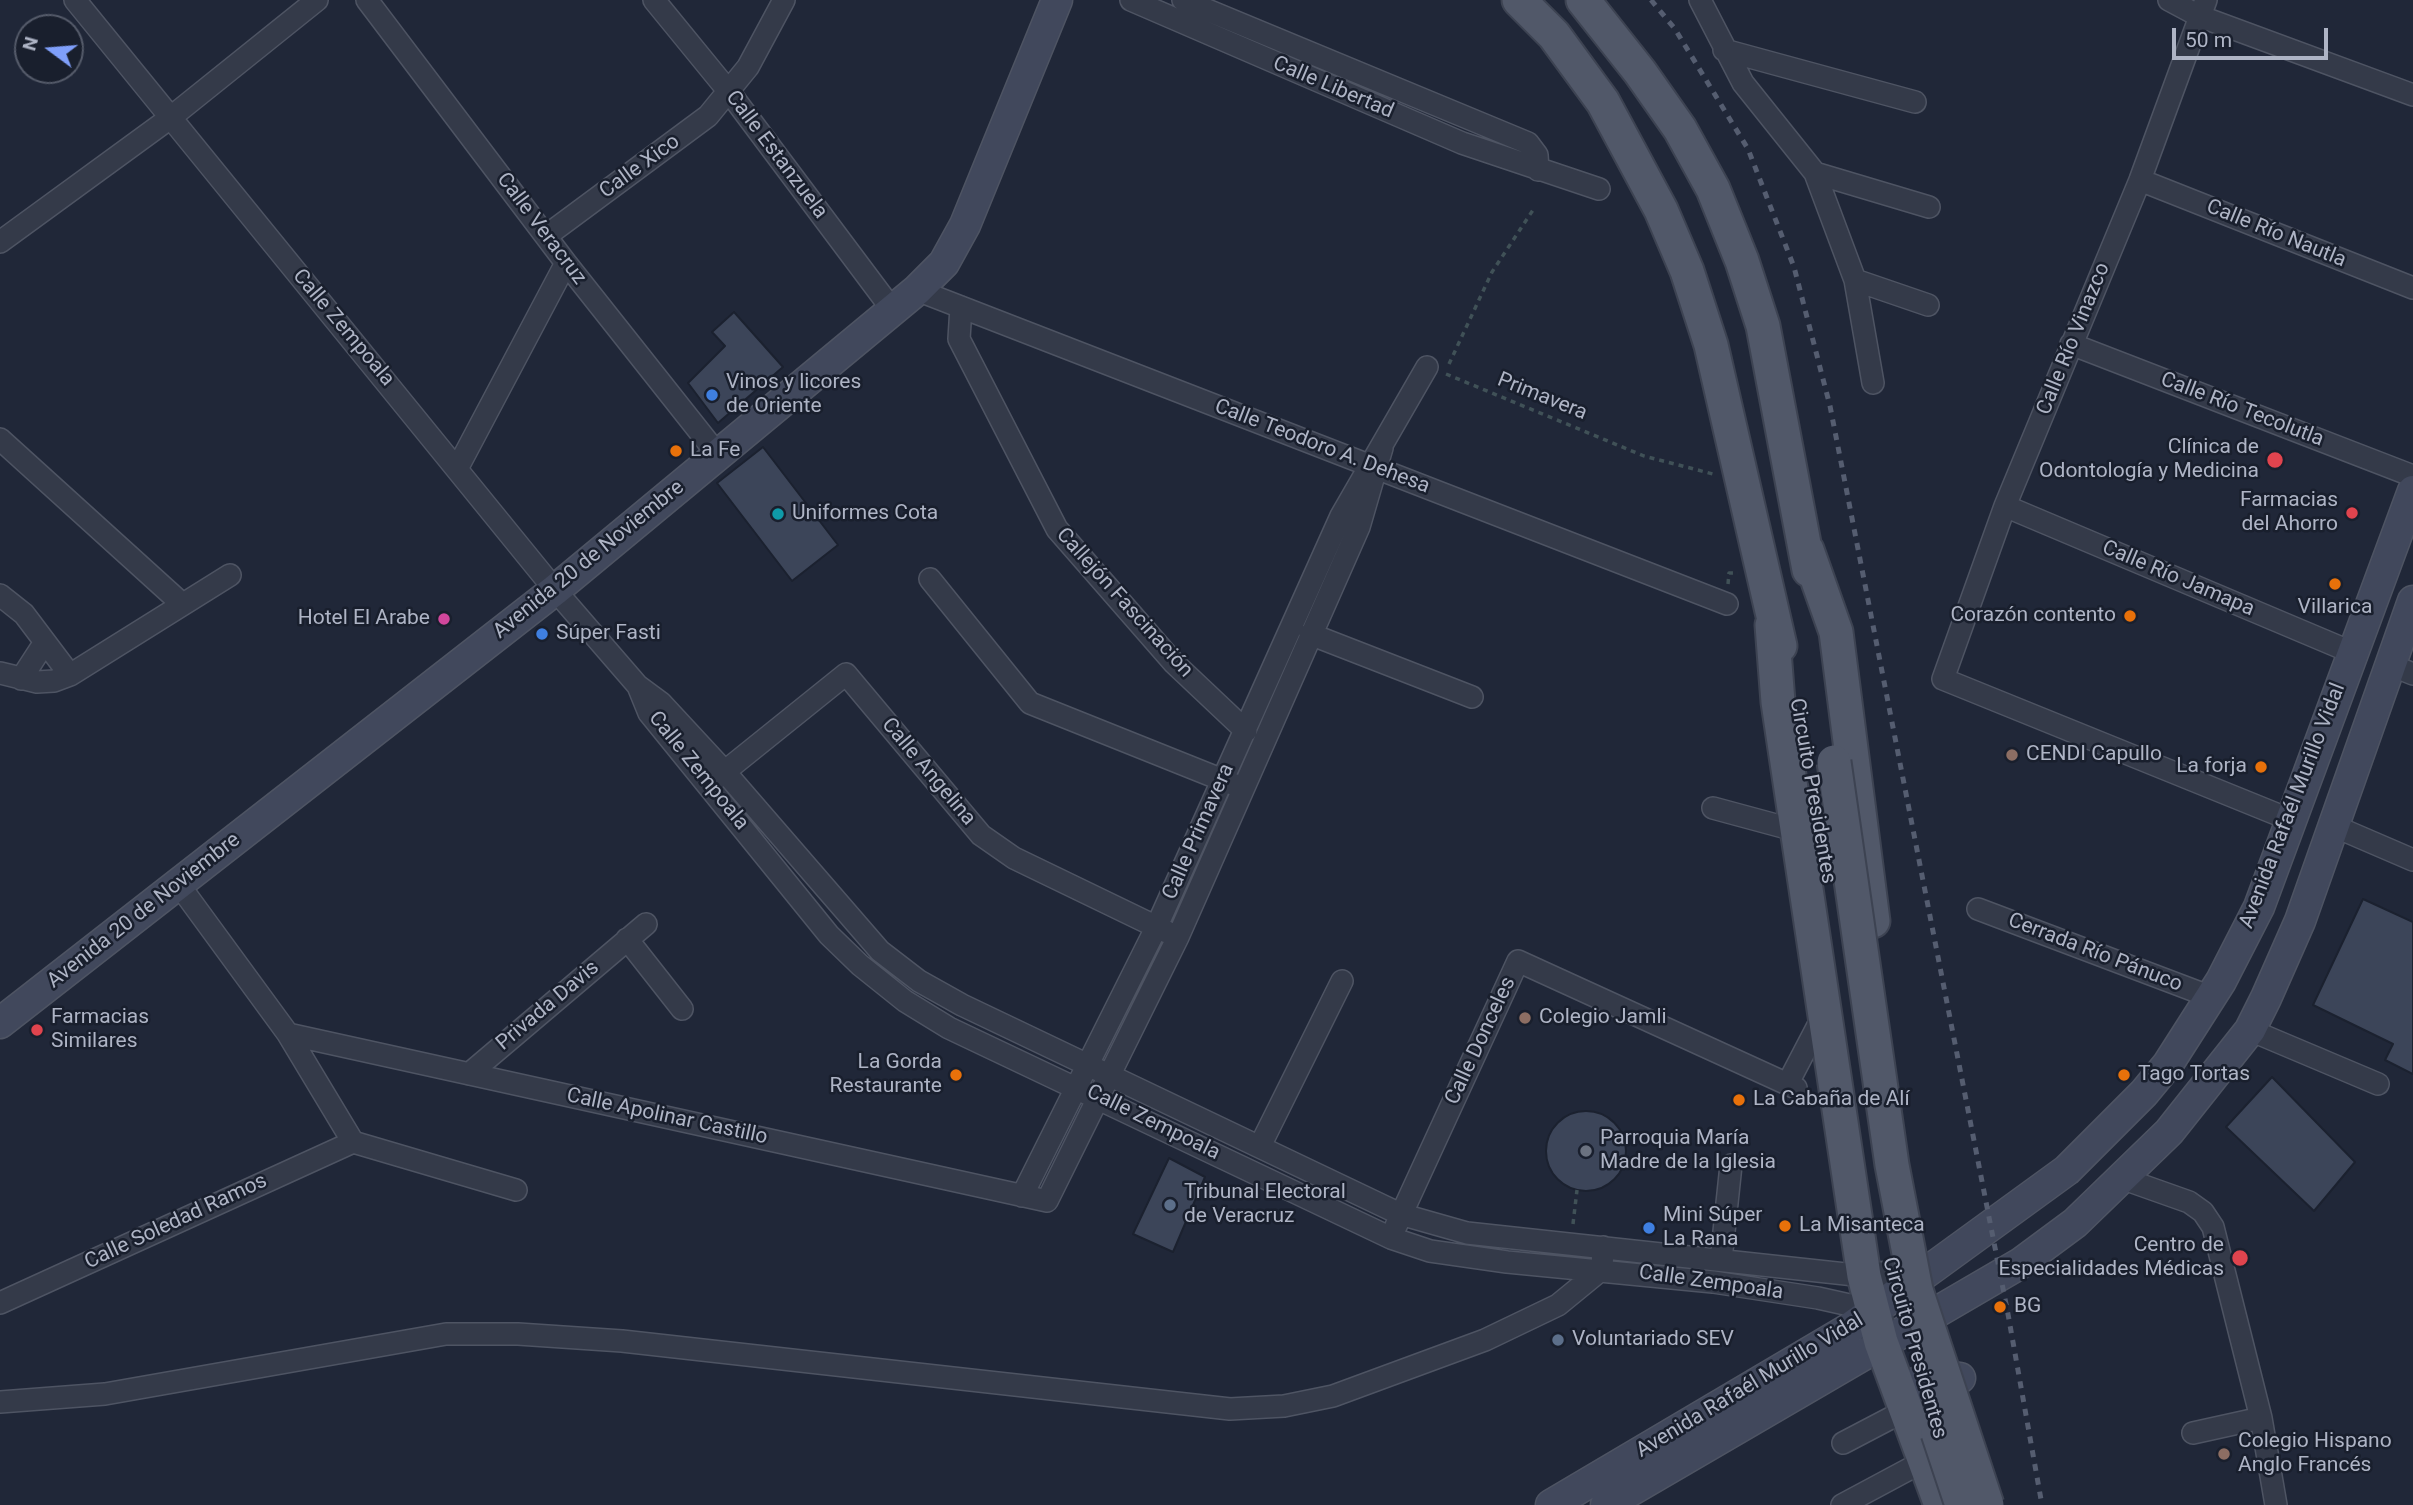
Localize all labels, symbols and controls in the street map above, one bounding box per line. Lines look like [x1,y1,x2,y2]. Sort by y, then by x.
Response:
north arrow [14,14,84,84]
scale bar [2175,14,2331,58]
text: 50 m [2185,28,2232,52]
text: N [17,34,43,53]
street label: Calle Libertad [1269,51,1397,125]
street label: Calle Estanzuela [720,86,832,224]
street label: Calle Xico [595,130,685,204]
street label: Calle Veracruz [491,168,591,290]
street label: Calle Río Nautla [2203,195,2349,273]
street label: Calle Río Vinazco [2032,259,2116,419]
street label: Calle Zempoala [287,264,399,392]
street label: Calle Río Tecolutla [2157,367,2327,453]
street label: Primavera [1493,368,1591,426]
place label: Vinos y licores de Oriente [726,370,861,420]
marker: Vinos y licores de Oriente [704,387,720,403]
street label: Calle Teodoro A. Dehesa [1211,394,1433,500]
place label: Clínica de Odontología y Medicina [2039,435,2259,485]
place label: La Fe [690,438,740,464]
marker: La Fe [668,443,684,459]
marker: Clínica de Odontología y Medicina [2265,450,2285,470]
street label: Avenida 20 de Noviembre [489,475,689,645]
place label: Farmacias del Ahorro [2240,488,2338,538]
place label: Uniformes Cota [792,501,938,527]
marker: Farmacias del Ahorro [2344,505,2360,521]
marker: Uniformes Cota [770,506,786,522]
street label: Callejón Fascinación [1050,523,1198,683]
street label: Calle Río Jamapa [2098,536,2258,622]
marker: Villarica [2327,576,2343,592]
place label: Villarica [2298,595,2372,621]
place label: Corazón contento [1950,603,2116,629]
place label: Hotel El Arabe [298,606,430,632]
marker: Corazón contento [2122,608,2138,624]
marker: Hotel El Arabe [436,611,452,627]
place label: Súper Fasti [556,621,661,647]
marker: Súper Fasti [534,626,550,642]
street label: Avenida Rafaél Murillo Vidal [2235,680,2351,932]
street label: Circuito Presidentes [1783,696,1841,886]
street label: Calle Zempoala [642,707,754,835]
street label: Calle Angelina [876,713,980,831]
place label: CENDI Capullo [2026,742,2162,768]
marker: CENDI Capullo [2004,747,2020,763]
place label: La forja [2176,754,2247,780]
marker: La forja [2253,759,2269,775]
street label: Calle Primavera [1158,760,1240,904]
street label: Avenida 20 de Noviembre [42,828,246,994]
street label: Cerrada Río Pánuco [2004,908,2186,998]
street label: Privada Davis [491,956,605,1056]
street label: Calle Donceles [1440,973,1522,1109]
place label: Farmacias Similares [51,1005,149,1055]
place label: Colegio Jamli [1539,1005,1667,1031]
marker: Colegio Jamli [1517,1010,1533,1026]
marker: Farmacias Similares [29,1022,45,1038]
place label: La Gorda Restaurante [829,1050,942,1100]
place label: Tago Tortas [2138,1062,2250,1088]
marker: La Gorda Restaurante [948,1067,964,1083]
marker: Tago Tortas [2116,1067,2132,1083]
street label: Calle Zempoala [1082,1080,1224,1166]
street label: Calle Apolinar Castillo [564,1083,770,1151]
place label: La Cabaña de Alí [1753,1087,1910,1113]
marker: La Cabaña de Alí [1731,1092,1747,1108]
place label: Parroquia María Madre de la Iglesia [1600,1126,1776,1176]
marker: Parroquia María Madre de la Iglesia [1578,1143,1594,1159]
street label: Calle Soledad Ramos [81,1169,271,1275]
place label: Tribunal Electoral de Veracruz [1184,1180,1346,1230]
marker: Tribunal Electoral de Veracruz [1162,1197,1178,1213]
place label: Mini Súper La Rana [1663,1203,1762,1253]
place label: La Misanteca [1799,1213,1925,1239]
marker: La Misanteca [1777,1218,1793,1234]
marker: Mini Súper La Rana [1641,1220,1657,1236]
place label: Centro de Especialidades Médicas [1999,1233,2224,1283]
marker: Centro de Especialidades Médicas [2230,1248,2250,1268]
street label: Circuito Presidentes [1876,1254,1952,1442]
street label: Calle Zempoala [1637,1260,1785,1306]
place label: BG [2014,1294,2041,1320]
marker: BG [1992,1299,2008,1315]
street label: Avenida Rafaél Murillo Vidal [1632,1308,1868,1464]
place label: Voluntariado SEV [1572,1327,1734,1353]
marker: Voluntariado SEV [1550,1332,1566,1348]
place label: Colegio Hispano Anglo Francés [2238,1429,2392,1479]
marker: Colegio Hispano Anglo Francés [2216,1446,2232,1462]

